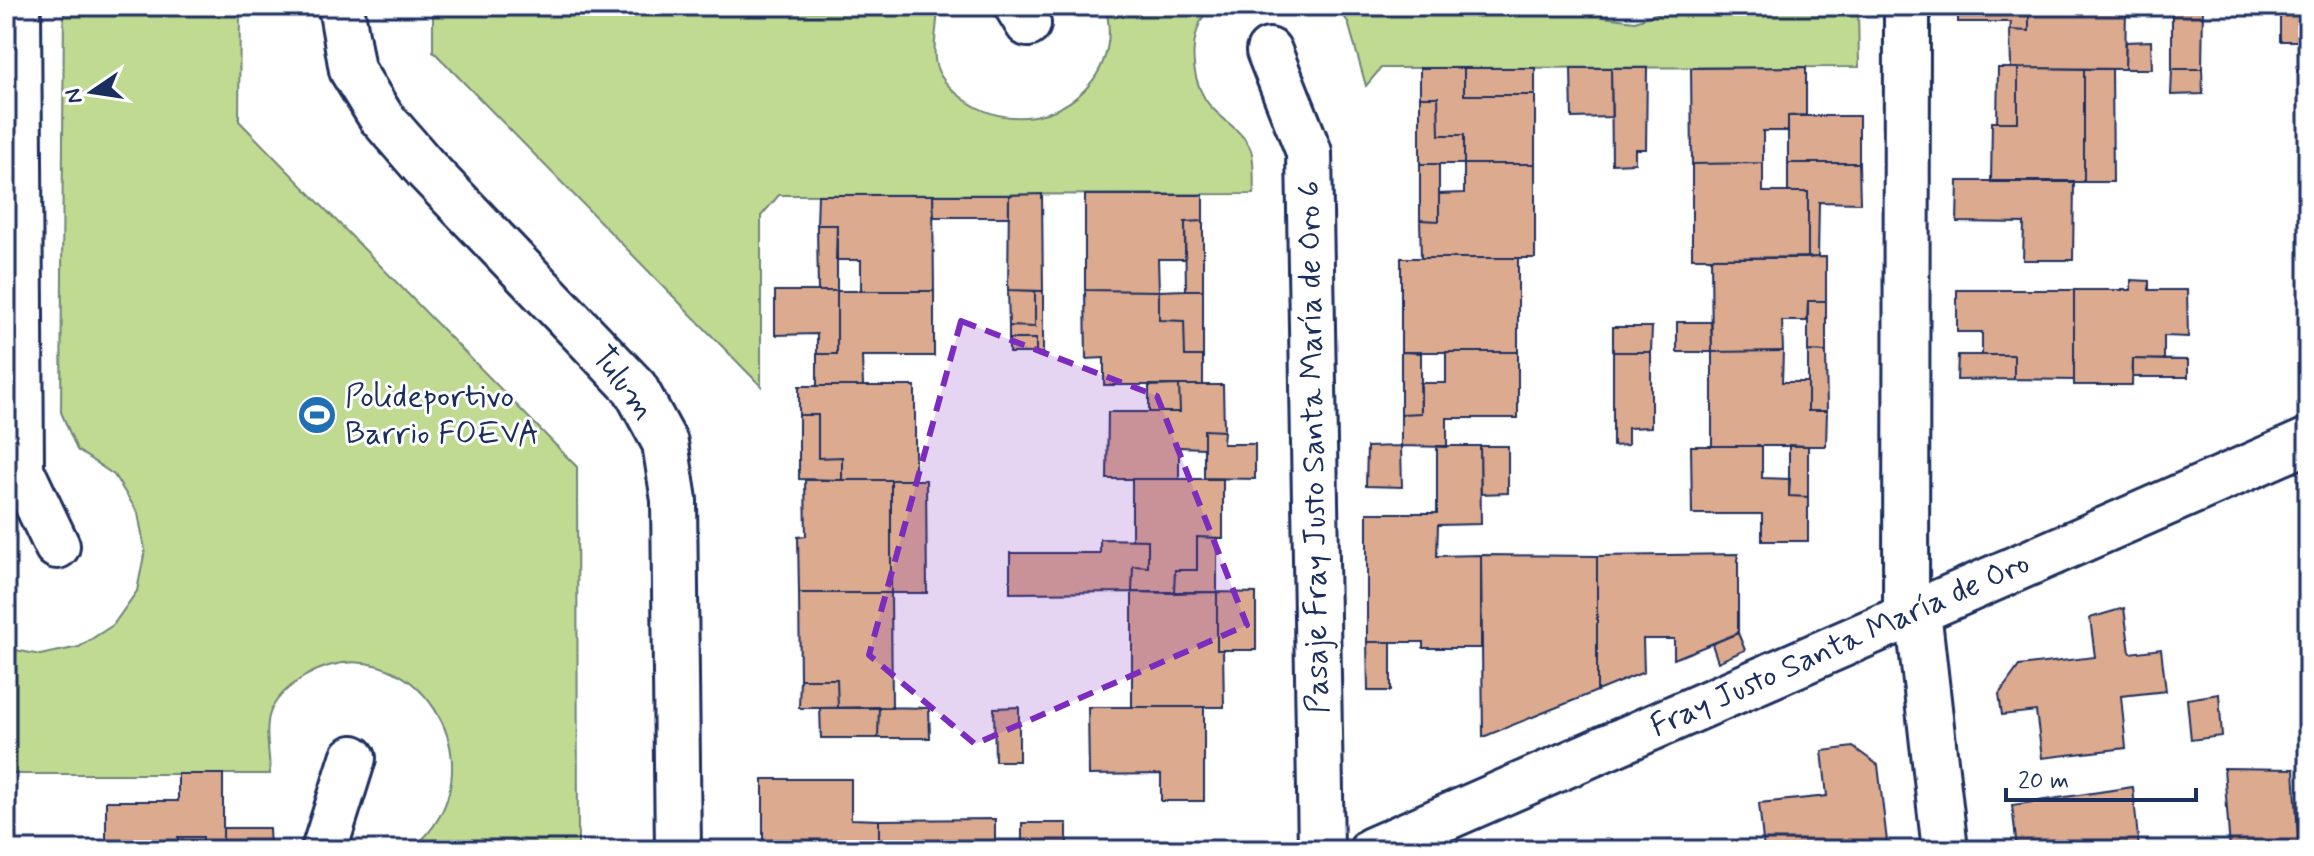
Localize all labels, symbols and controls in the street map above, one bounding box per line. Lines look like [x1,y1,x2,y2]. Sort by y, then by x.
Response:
north arrow [52,52,132,132]
text: N [59,86,90,106]
street label: Pasaje Fray Justo Santa María de Oro 6 [1288,180,1340,714]
street label: Tulum [581,338,665,428]
place label: Polideportivo Barrio FOEVA [345,376,539,455]
sports icon: Polideportivo Barrio FOEVA [296,394,338,436]
street label: Fray Justo Santa María de Oro [1644,542,2036,748]
scale bar [2006,752,2196,802]
text: 20 m [2018,766,2069,797]

